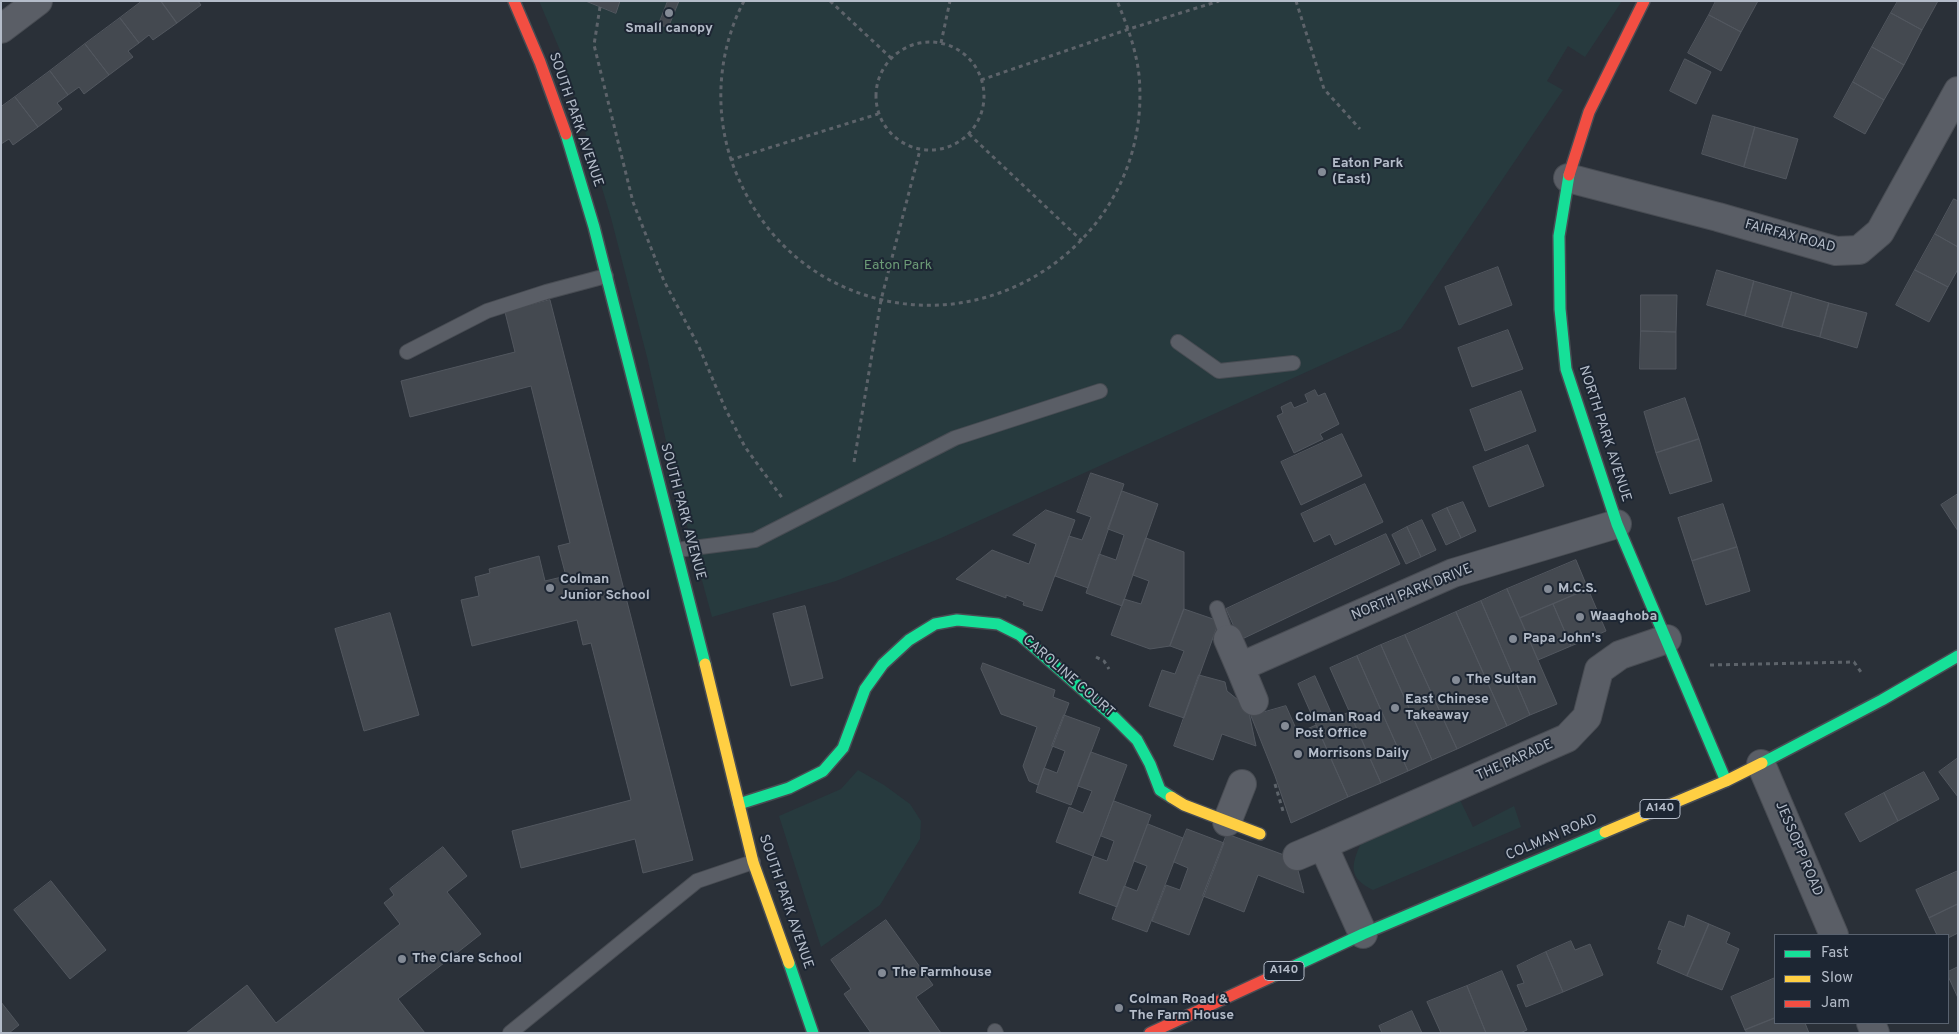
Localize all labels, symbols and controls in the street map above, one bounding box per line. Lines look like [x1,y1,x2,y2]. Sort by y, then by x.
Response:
marker: Small canopy [663,7,675,19]
place label: Small canopy [625,21,713,37]
street label: SOUTH PARK AVENUE [544,50,606,190]
place label: Eaton Park (East) [1332,156,1403,188]
marker: Eaton Park (East) [1316,166,1328,178]
street label: FAIRFAX ROAD [1743,217,1837,257]
park label: Eaton Park [864,258,932,274]
street label: NORTH PARK AVENUE [1574,364,1634,504]
street label: SOUTH PARK AVENUE [656,442,708,582]
street label: NORTH PARK DRIVE [1349,561,1475,625]
place label: Colman Junior School [560,572,650,604]
place label: M.C.S. [1558,581,1597,597]
marker: Colman Junior School [544,582,556,594]
marker: M.C.S. [1542,583,1554,595]
place label: Waaghoba [1590,609,1657,625]
marker: Waaghoba [1574,611,1586,623]
place label: Papa John's [1523,631,1602,647]
street label: CAROLINE COURT [1018,632,1118,722]
marker: Papa John's [1507,633,1519,645]
place label: The Sultan [1466,672,1537,688]
marker: The Sultan [1450,674,1462,686]
place label: East Chinese Takeaway [1405,692,1489,724]
marker: East Chinese Takeaway [1389,702,1401,714]
place label: Colman Road Post Office [1295,710,1381,742]
marker: Colman Road Post Office [1279,720,1291,732]
street label: THE PARADE [1474,737,1556,785]
place label: Morrisons Daily [1308,746,1409,762]
marker: Morrisons Daily [1292,748,1304,760]
street label: JESSOPP ROAD [1770,799,1826,899]
road number: A140 [1640,800,1680,819]
street label: COLMAN ROAD [1504,811,1600,865]
street label: SOUTH PARK AVENUE [754,832,816,972]
legend [1774,934,1949,1024]
text: Fast [1821,944,1849,963]
place label: The Clare School [412,951,522,967]
marker: The Clare School [396,953,408,965]
road number: A140 [1264,961,1304,980]
place label: The Farmhouse [892,965,992,981]
marker: The Farmhouse [876,967,888,979]
text: Slow [1821,969,1853,988]
place label: Colman Road & The Farm House [1129,992,1234,1024]
text: Jam [1821,994,1850,1013]
marker: Colman Road & The Farm House [1113,1002,1125,1014]

